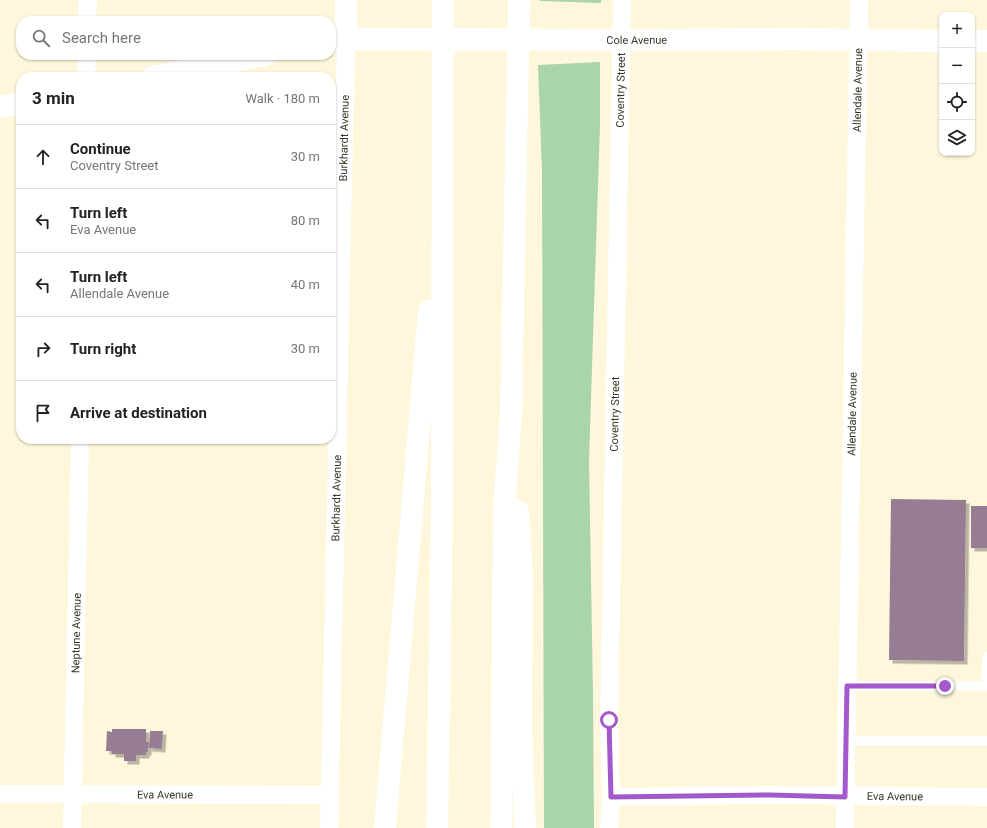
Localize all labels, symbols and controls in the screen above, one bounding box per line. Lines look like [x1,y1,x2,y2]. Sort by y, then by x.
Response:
map controls [939,12,975,156]
button: + [939,12,975,48]
search box [16,16,336,60]
icon: search [30,27,52,49]
text: Search here [62,29,141,47]
street label: Cole Avenue [606,34,667,47]
street label: Allendale Avenue [851,48,865,132]
button: − [939,48,975,84]
street label: Coventry Street [614,52,628,128]
button: locate [939,84,975,120]
text: 3 min [32,88,75,108]
text: Walk · 180 m [245,91,320,106]
street label: Burkhardt Avenue [337,95,352,182]
button: layers [939,120,975,156]
text: Continue [70,140,131,158]
icon: ahead [32,146,54,168]
text: 30 m [291,149,320,164]
text: Coventry Street [70,158,159,173]
text: Turn left [70,204,127,222]
icon: left [32,210,54,232]
text: 80 m [291,213,320,228]
text: Eva Avenue [70,222,136,237]
text: Turn left [70,268,127,286]
icon: left [32,274,54,296]
text: 40 m [291,277,320,292]
text: Allendale Avenue [70,286,169,301]
icon: right [32,338,54,360]
text: Turn right [70,340,136,358]
text: 30 m [291,341,320,356]
street label: Allendale Avenue [845,372,860,456]
street label: Coventry Street [608,376,622,452]
icon: arrive [32,402,54,424]
text: Arrive at destination [70,404,207,422]
street label: Burkhardt Avenue [329,455,344,541]
street label: Neptune Avenue [69,593,84,673]
route end [936,677,954,695]
route start [600,711,618,729]
street label: Eva Avenue [137,788,193,802]
street label: Eva Avenue [867,790,923,803]

